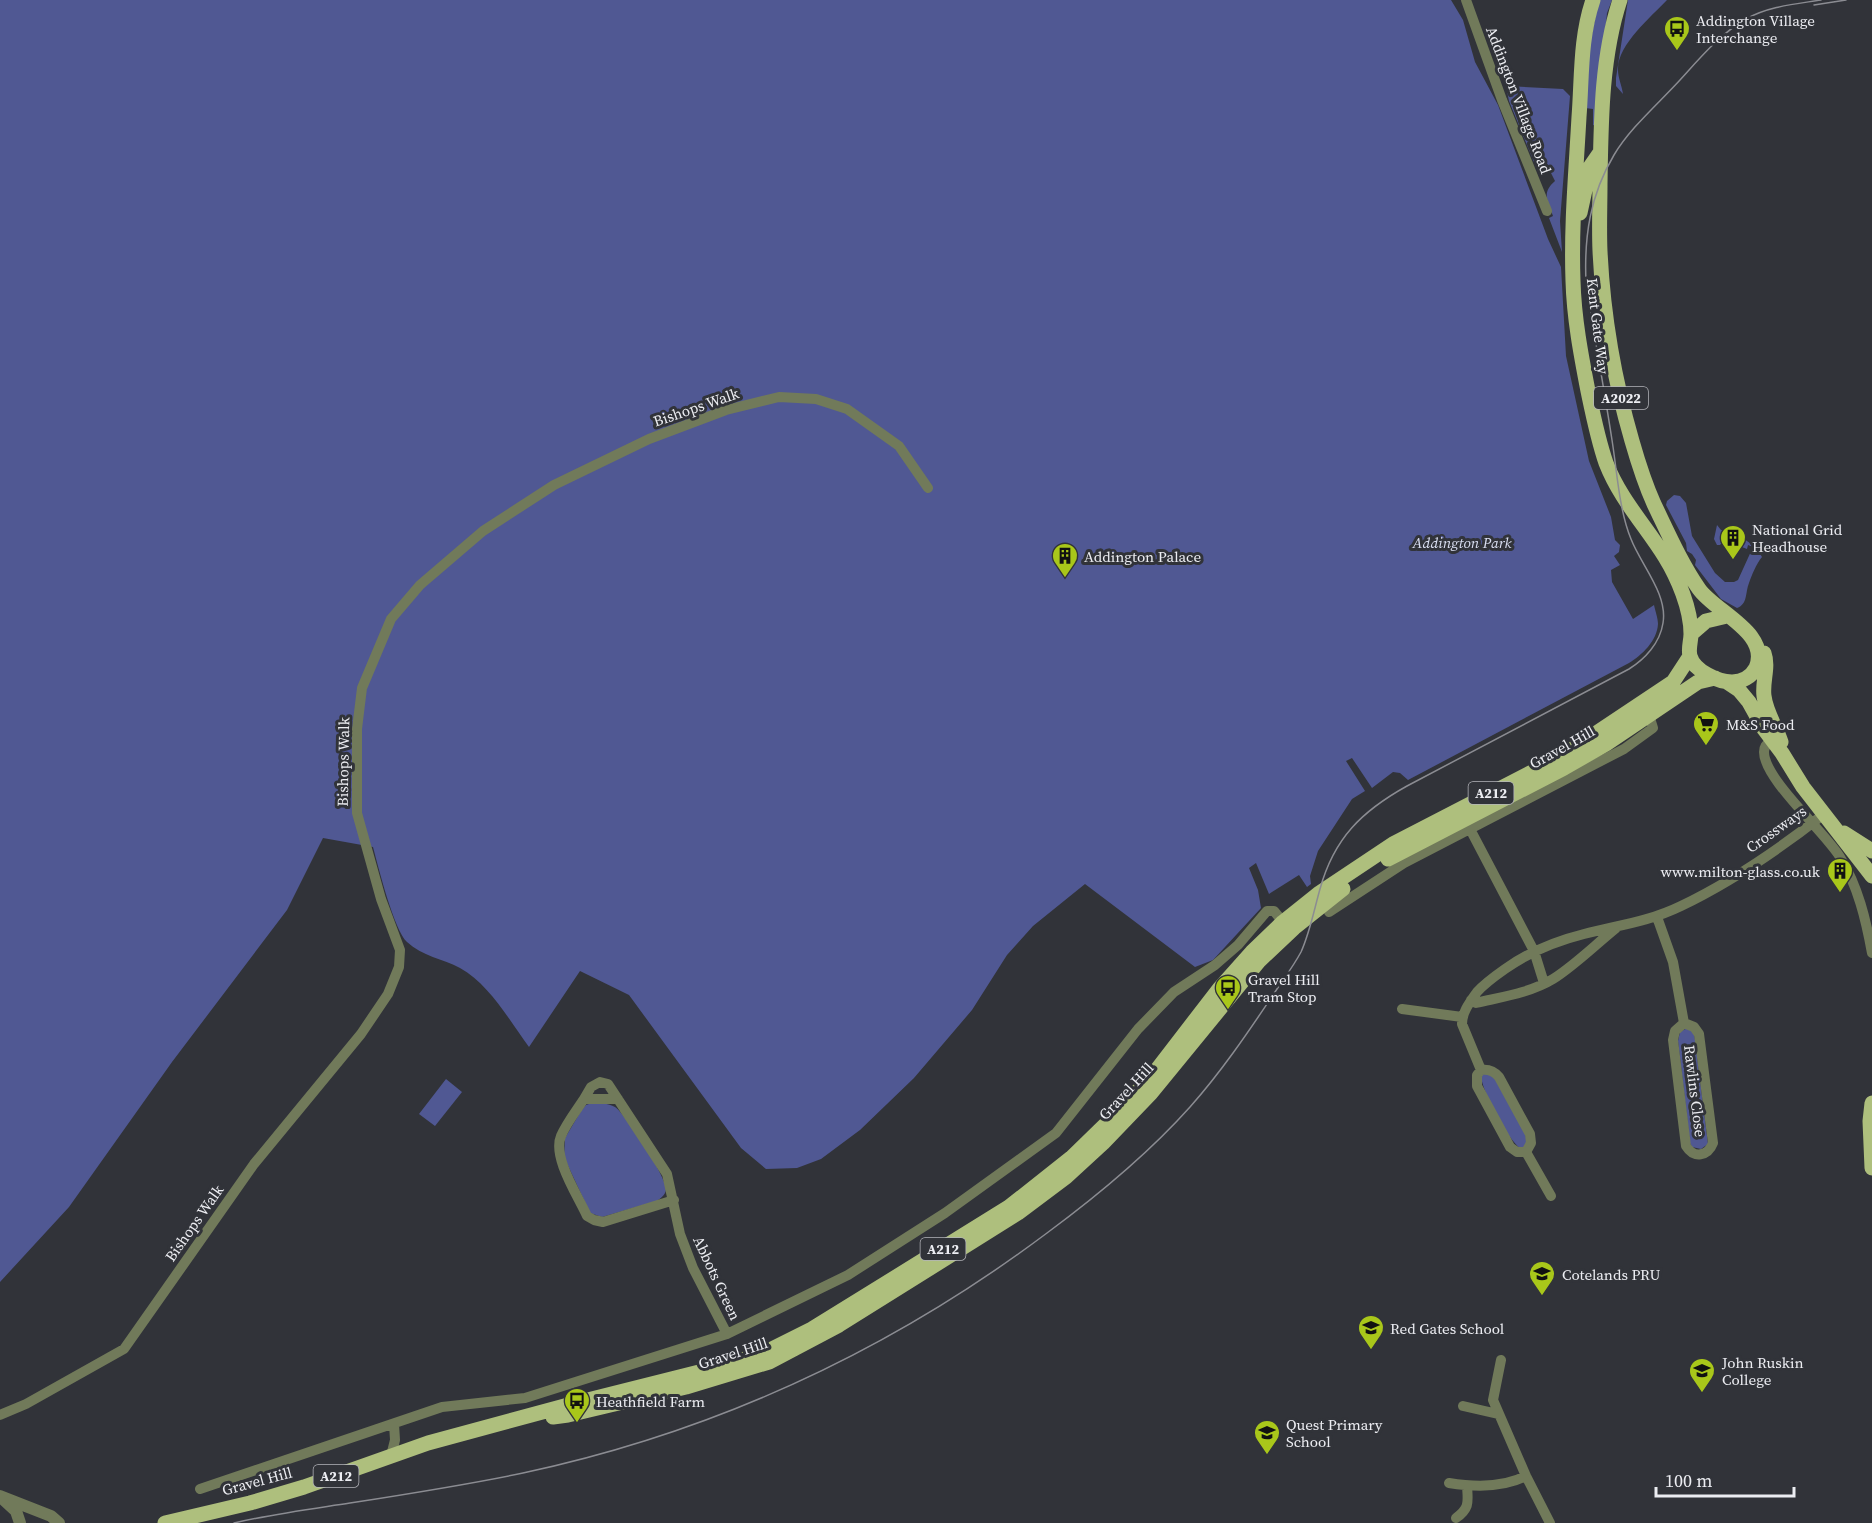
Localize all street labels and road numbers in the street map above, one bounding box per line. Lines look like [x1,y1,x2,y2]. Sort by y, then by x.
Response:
street label: Addington Village Road [1481,23,1557,177]
street label: Kent Gate Way [1582,277,1614,376]
street label: Bishops Walk [650,382,742,431]
road number: A2022 [1594,387,1648,409]
street label: Bishops Walk [332,716,354,807]
street label: Gravel Hill [1526,720,1599,774]
road number: A212 [1468,782,1514,804]
street label: Crossways [1741,800,1811,858]
street label: Rawlins Close [1679,1044,1711,1139]
street label: Gravel Hill [1094,1057,1158,1124]
street label: Bishops Walk [160,1180,229,1266]
street label: Abbots Green [688,1232,746,1324]
road number: A212 [920,1238,966,1260]
street label: Gravel Hill [696,1332,771,1374]
street label: Gravel Hill [220,1461,295,1500]
road number: A212 [314,1465,358,1487]

